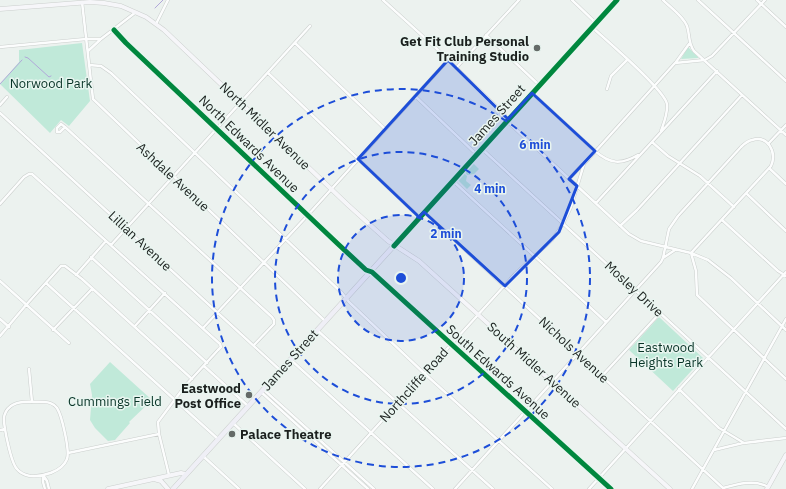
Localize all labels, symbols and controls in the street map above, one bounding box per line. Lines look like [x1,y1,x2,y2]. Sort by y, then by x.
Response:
place label: Get Fit Club Personal Training Studio [400,33,529,65]
marker: Get Fit Club Personal Training Studio [532,43,542,53]
park label: Norwood Park [10,75,92,92]
street label: North Midler Avenue [216,78,314,174]
street label: James Street [465,81,529,149]
street label: North Edwards Avenue [195,92,303,196]
text: 6 min [519,137,551,152]
street label: Ashdale Avenue [133,139,213,215]
text: 4 min [474,181,506,196]
street label: Lillian Avenue [105,207,175,275]
text: 2 min [430,226,462,241]
street label: Mosley Drive [601,257,667,321]
centre of rings [394,271,408,285]
street label: Nichols Avenue [535,313,613,387]
street label: South Midler Avenue [484,318,584,412]
street label: South Edwards Avenue [442,321,554,423]
street label: James Street [258,326,322,394]
park label: Eastwood Heights Park [629,339,703,371]
street label: Northcliffe Road [376,344,452,426]
place label: Eastwood Post Office [175,380,241,412]
marker: Eastwood Post Office [244,390,254,400]
park label: Cummings Field [68,393,162,410]
place label: Palace Theatre [240,426,332,443]
marker: Palace Theatre [227,429,237,439]

